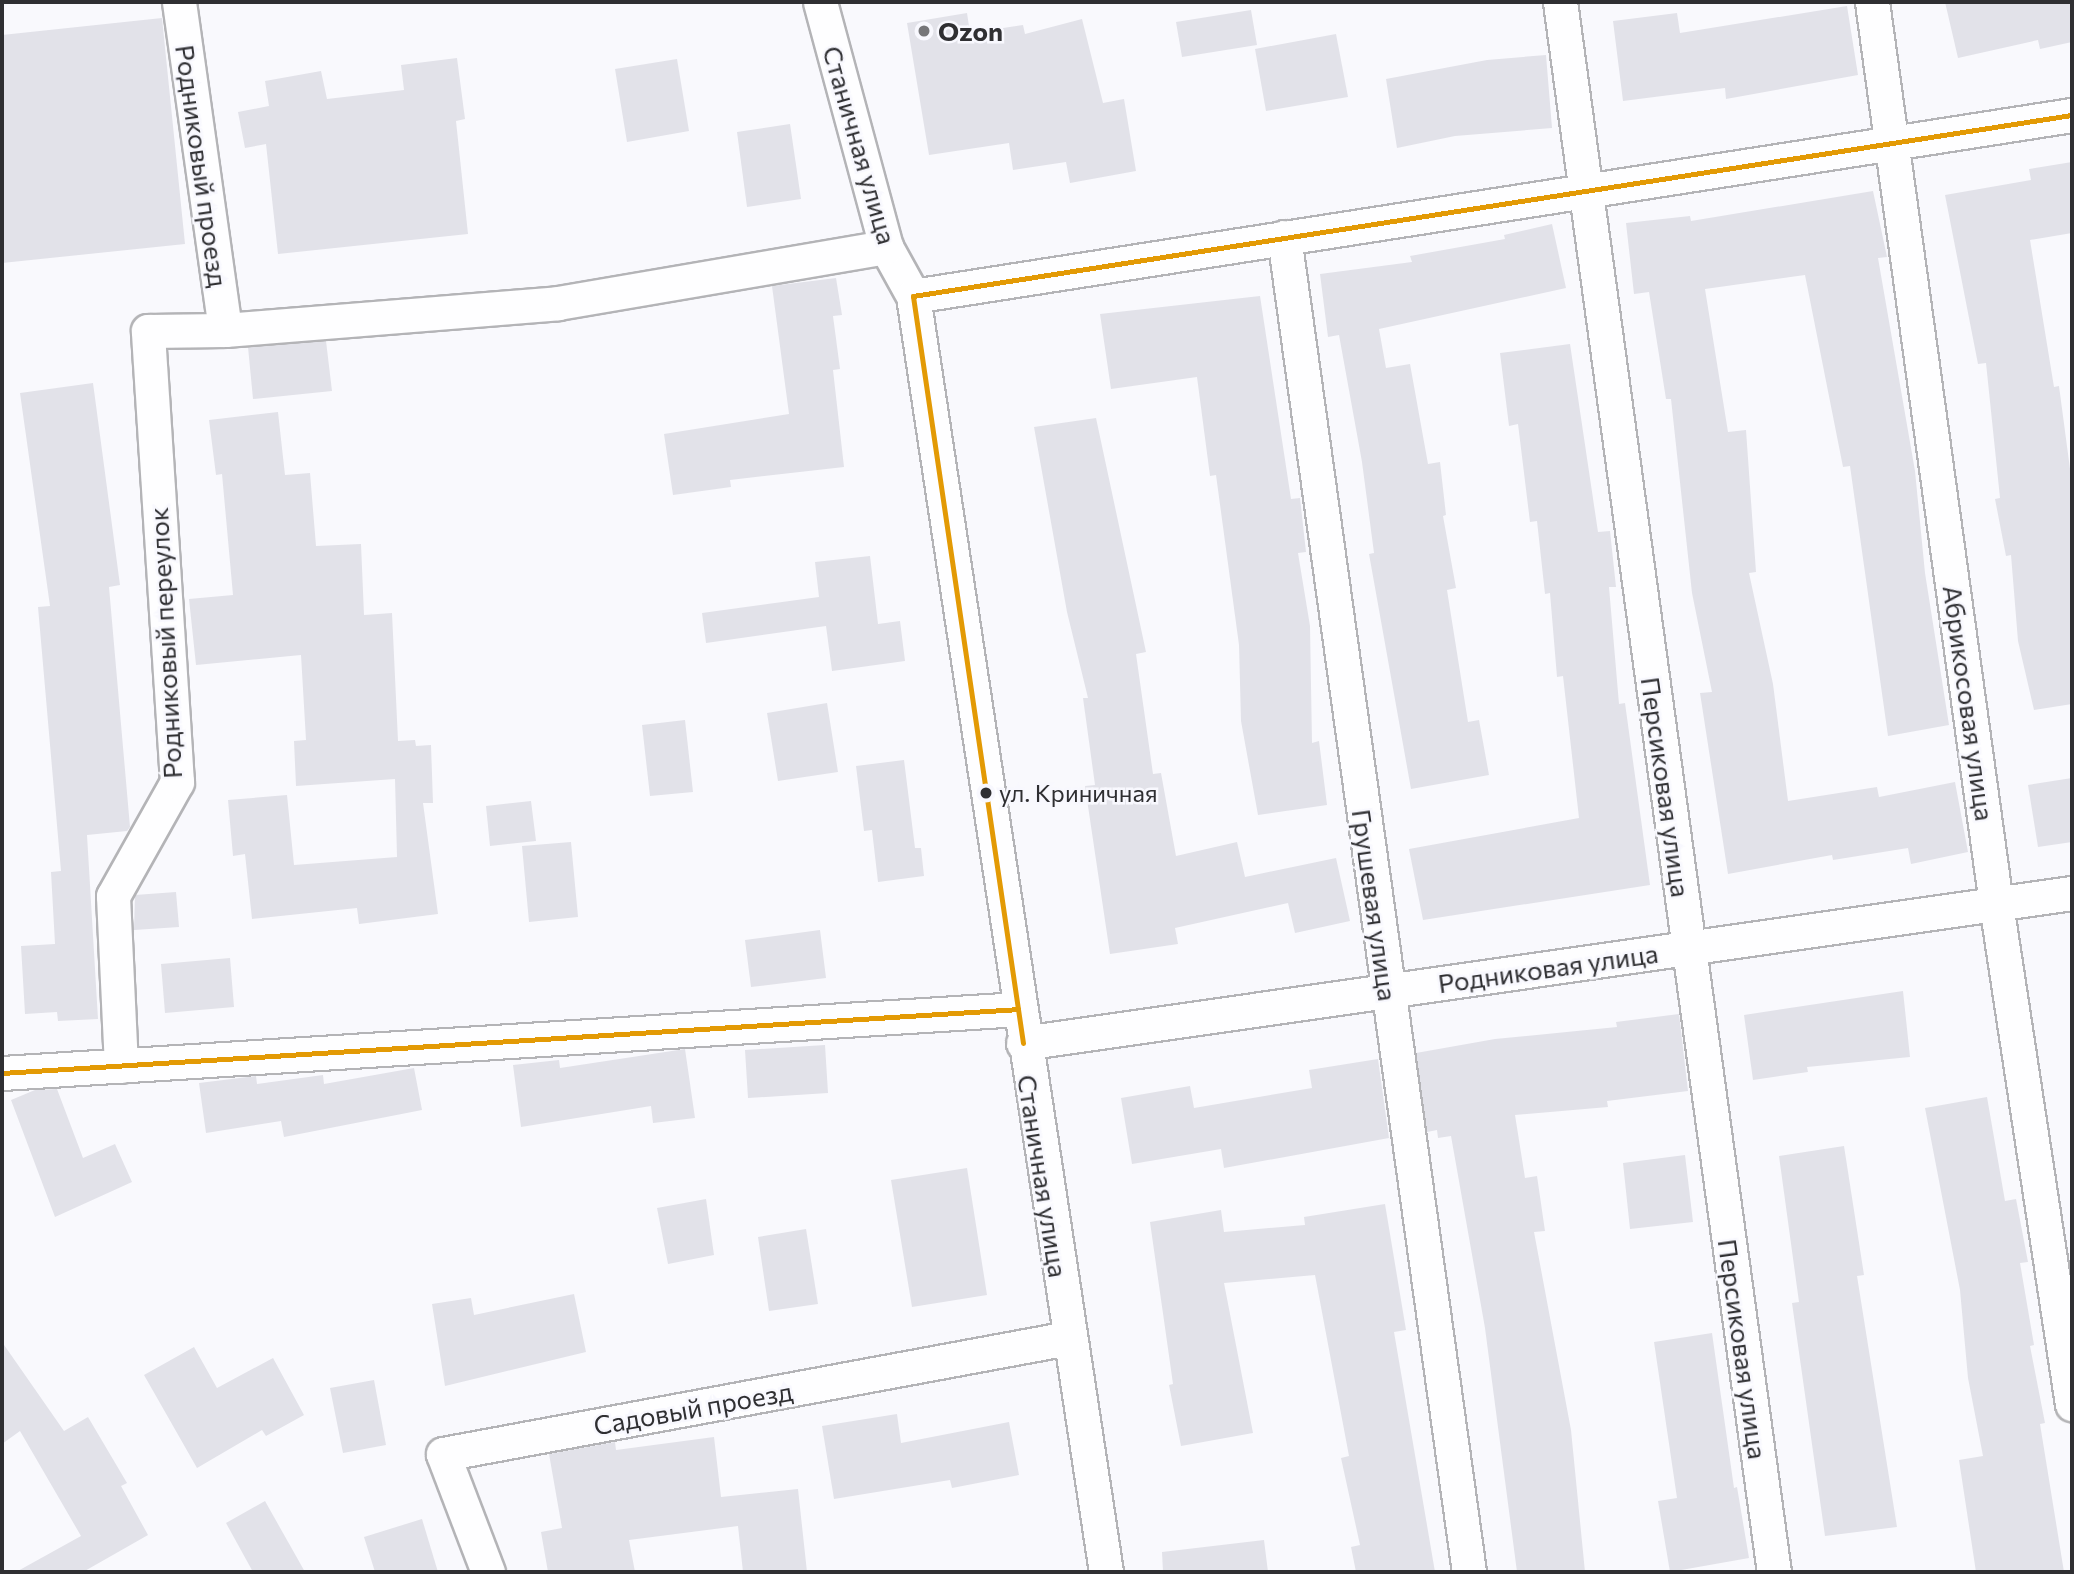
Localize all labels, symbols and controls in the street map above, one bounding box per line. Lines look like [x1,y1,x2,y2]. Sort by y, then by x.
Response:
place label: Ozon [938,15,1003,47]
marker: Ozon [916,23,932,39]
street label: Станичная улица [817,42,903,248]
street label: Родниковый проезд [170,43,234,289]
street label: Родниковый переулок [142,507,188,779]
street label: Абрикосовая улица [1937,583,2001,823]
street label: Персиковая улица [1635,675,1697,899]
place label: ул. Криничная [999,779,1158,807]
marker: ул. Криничная [979,786,993,800]
street label: Грушевая улица [1346,807,1404,1003]
street label: Родниковая улица [1436,937,1660,999]
street label: Станичная улица [1012,1072,1074,1280]
street label: Персиковая улица [1712,1237,1774,1461]
street label: Садовый проезд [591,1375,795,1441]

